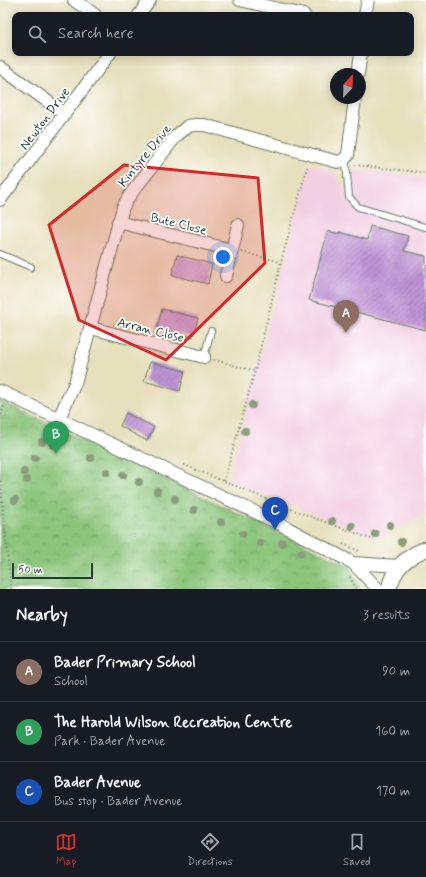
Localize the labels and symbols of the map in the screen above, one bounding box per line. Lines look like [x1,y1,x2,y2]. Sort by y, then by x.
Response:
north arrow [330,68,366,104]
street label: Newton Drive [16,84,74,153]
street label: Kintyre Drive [115,121,176,191]
street label: Bute Close [149,209,208,240]
your location [213,247,233,267]
pin: A [333,300,359,333]
street label: Arran Close [116,314,186,347]
pin: B [43,421,69,454]
pin: C [262,497,288,530]
scale bar [12,561,93,580]

